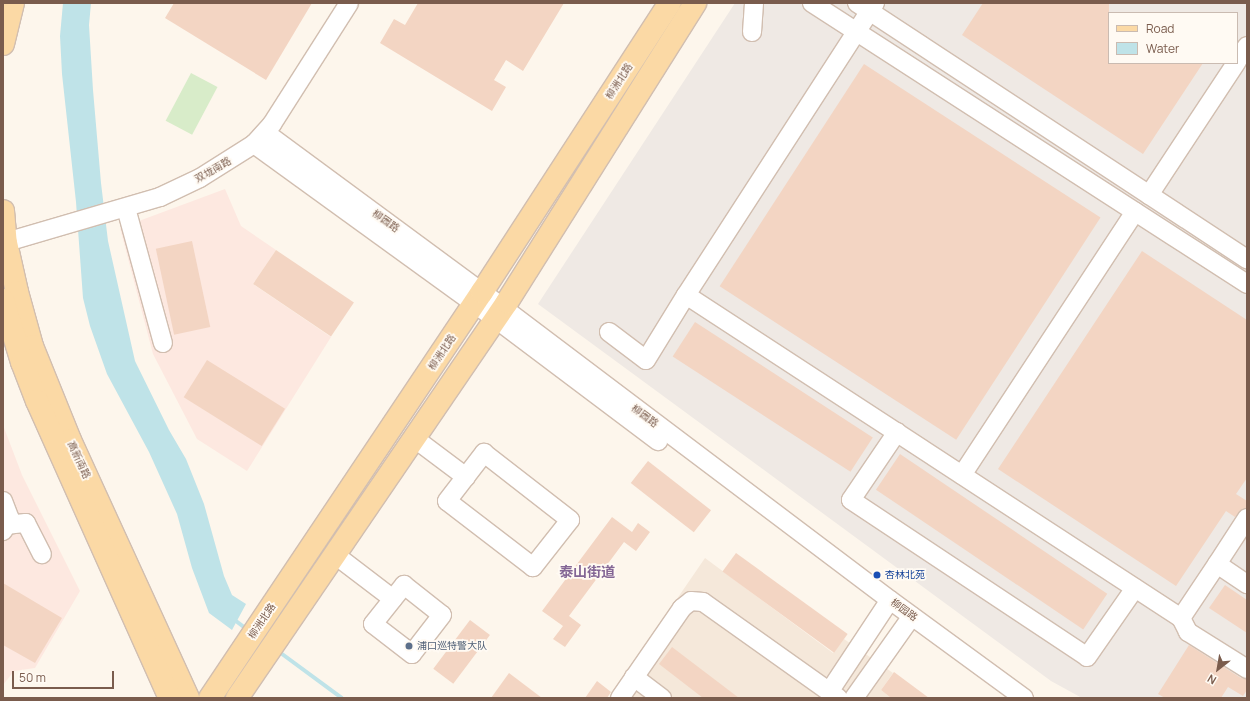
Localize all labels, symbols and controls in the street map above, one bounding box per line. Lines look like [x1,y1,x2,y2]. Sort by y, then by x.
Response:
legend [1108,12,1238,64]
text: Road [1146,20,1174,37]
text: Water [1146,40,1179,57]
street label: 柳洲北路 [603,61,635,101]
street label: 双垅南路 [193,155,233,185]
street label: 柳园路 [370,207,402,235]
street label: 柳洲北路 [426,332,458,372]
street label: 柳园路 [629,402,661,430]
street label: 高新南路 [65,439,93,481]
district label: 泰山街道 [559,564,615,580]
place label: 杏林北苑 [885,569,925,581]
marker: 杏林北苑 [872,570,882,580]
street label: 柳园路 [888,596,920,624]
street label: 柳洲北路 [246,601,278,641]
place label: 浦口巡特警大队 [417,640,487,652]
marker: 浦口巡特警大队 [404,641,414,651]
north arrow [1198,649,1238,689]
scale bar [14,663,116,689]
text: 50 m [19,669,46,686]
text: N [1204,671,1219,688]

